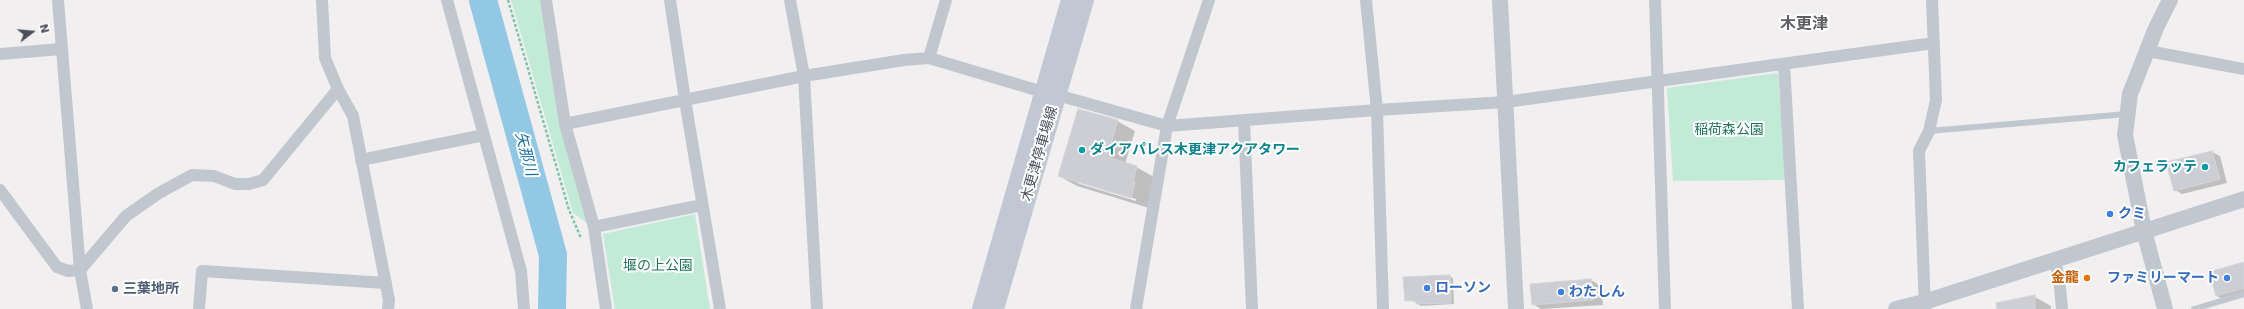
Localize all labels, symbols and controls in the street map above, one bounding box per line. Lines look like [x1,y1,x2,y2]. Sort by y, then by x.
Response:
north arrow [12,12,52,52]
district label: 木更津 [1780,15,1828,35]
text: N [36,22,52,35]
street label: 木更津停車場線 [1018,105,1062,203]
park label: 稲荷森公園 [1694,122,1764,138]
water label: 矢那川 [510,130,540,178]
place label: ダイアパレス木更津アクアタワー [1090,142,1300,158]
marker: ダイアパレス木更津アクアタワー [1077,145,1087,155]
place label: カフェラッテ [2113,159,2197,175]
marker: カフェラッテ [2200,162,2210,172]
place label: クミ [2118,206,2146,222]
marker: クミ [2105,209,2115,219]
park label: 堰の上公園 [623,258,693,274]
place label: 金龍 [2051,270,2079,286]
place label: ファミリーマート [2107,270,2219,286]
marker: 金龍 [2082,273,2092,283]
marker: ファミリーマート [2222,273,2232,283]
place label: ローソン [1435,280,1491,296]
place label: 三葉地所 [123,281,179,297]
marker: ローソン [1422,283,1432,293]
marker: 三葉地所 [110,284,120,294]
place label: わたしん [1569,284,1625,300]
marker: わたしん [1556,287,1566,297]

